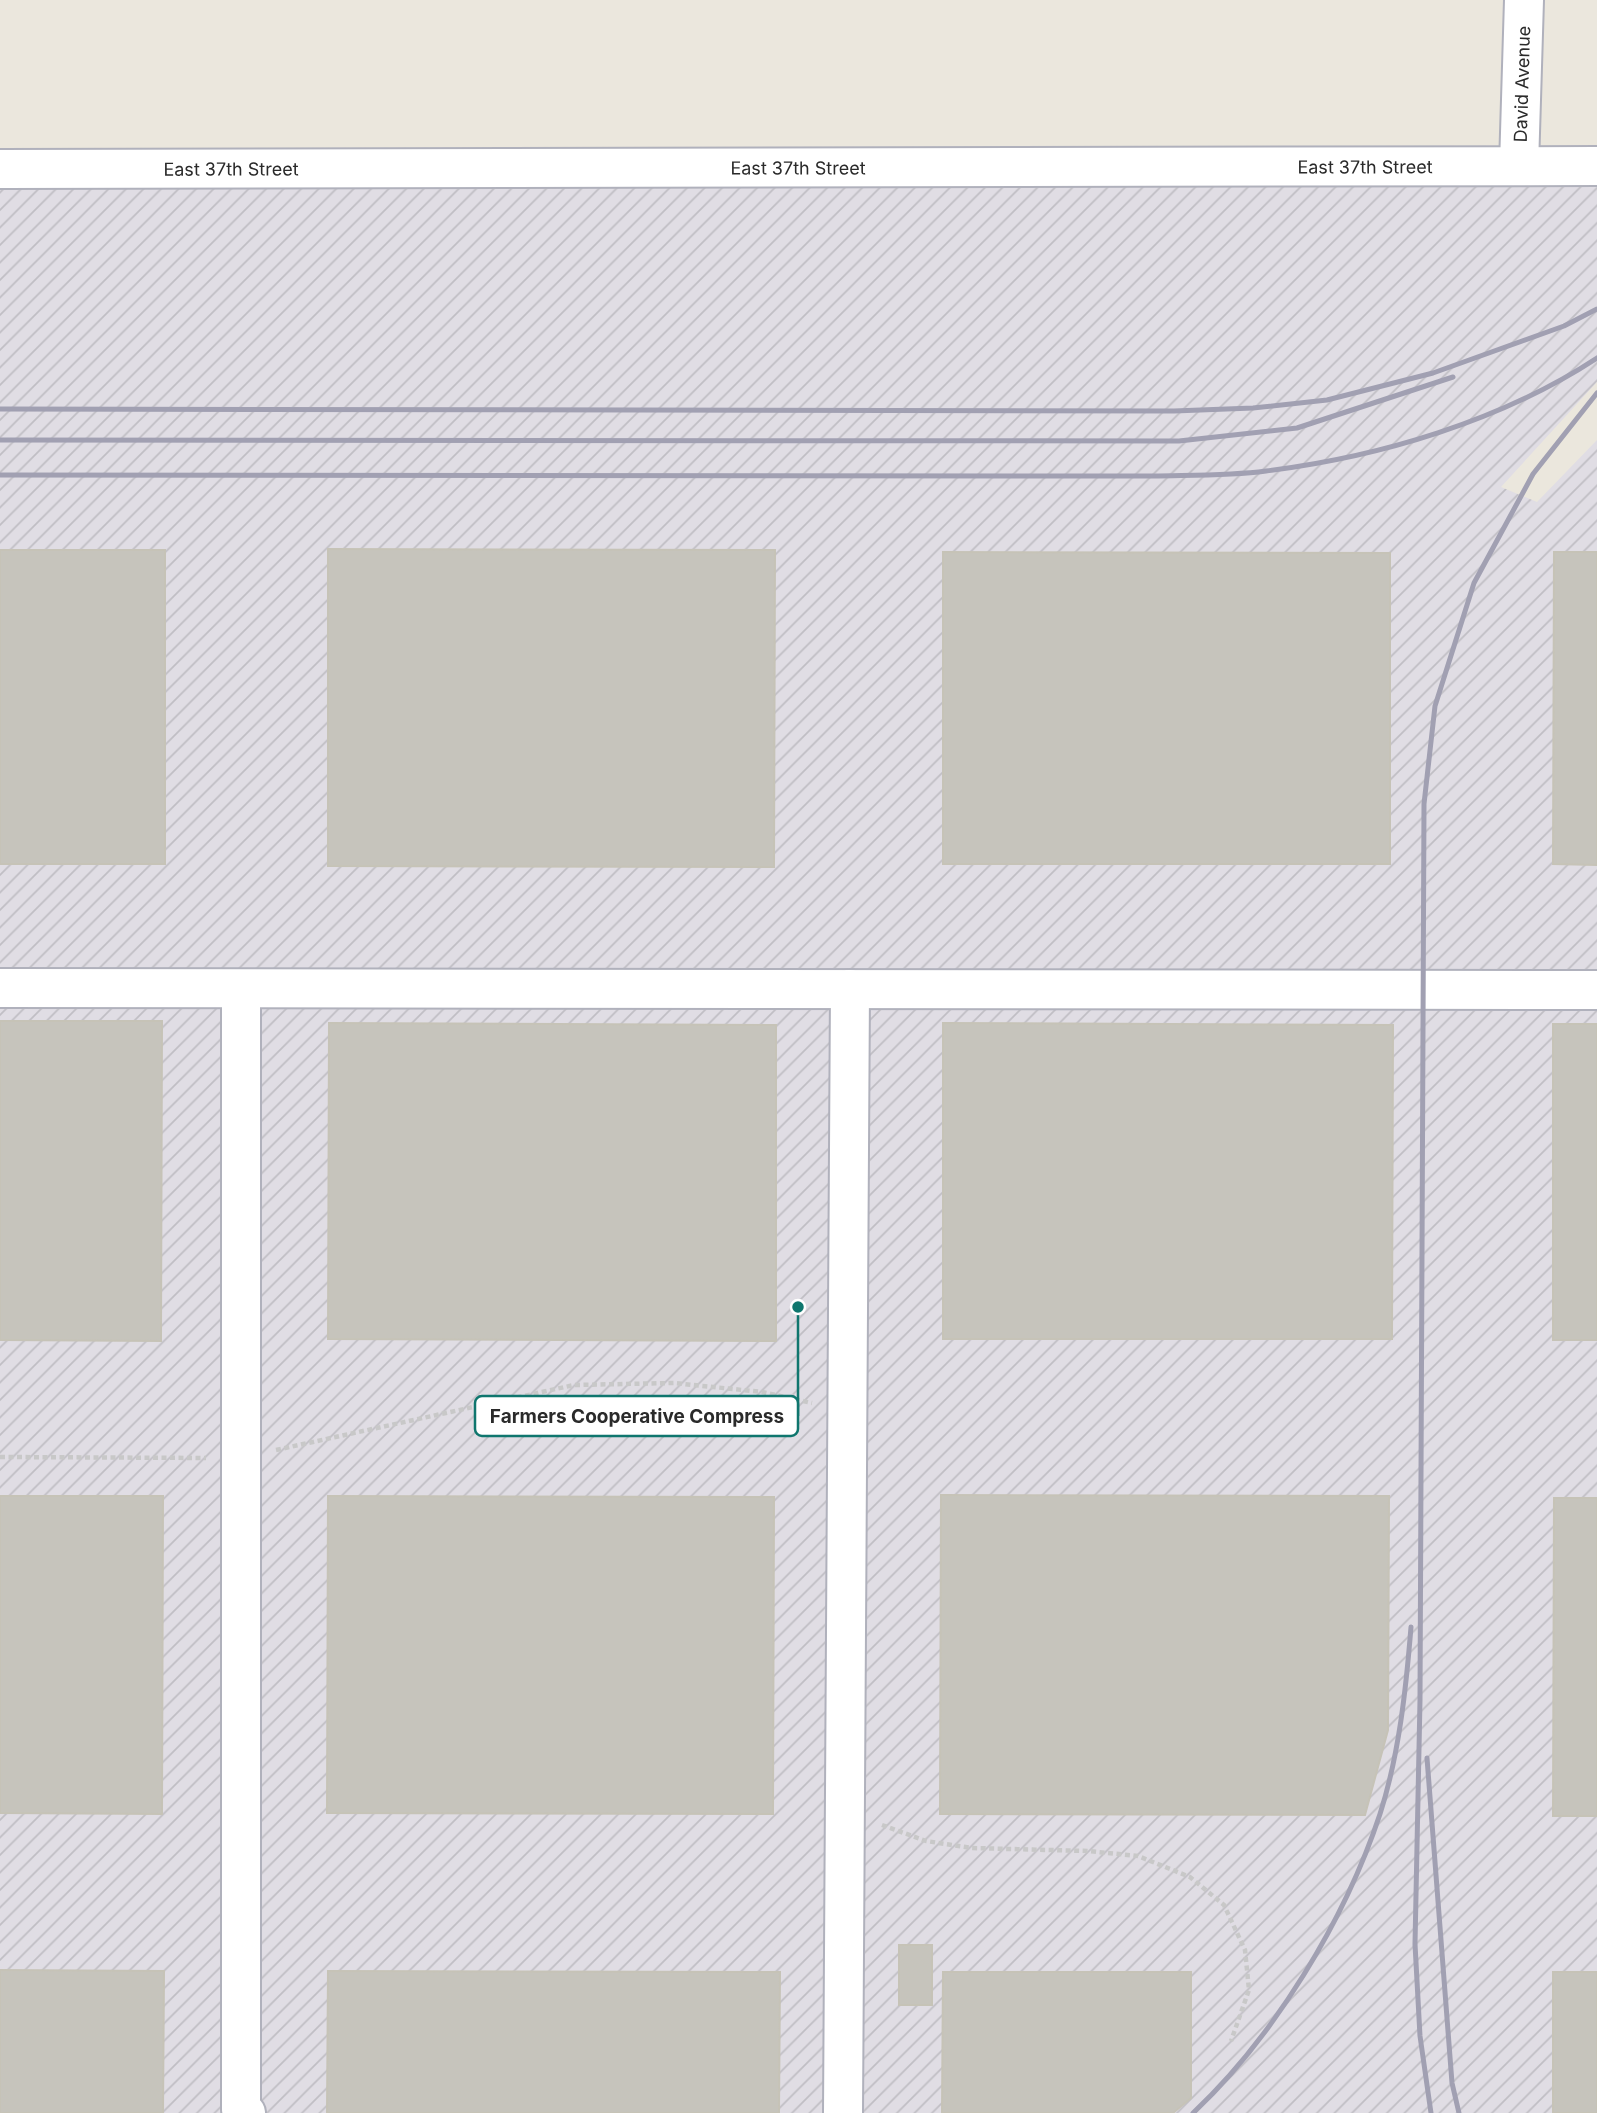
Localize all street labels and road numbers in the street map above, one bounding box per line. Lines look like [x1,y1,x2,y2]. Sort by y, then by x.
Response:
street label: David Avenue [1509,25,1534,143]
street label: East 37th Street [1297,156,1433,177]
street label: East 37th Street [730,157,866,178]
street label: East 37th Street [163,158,299,179]

